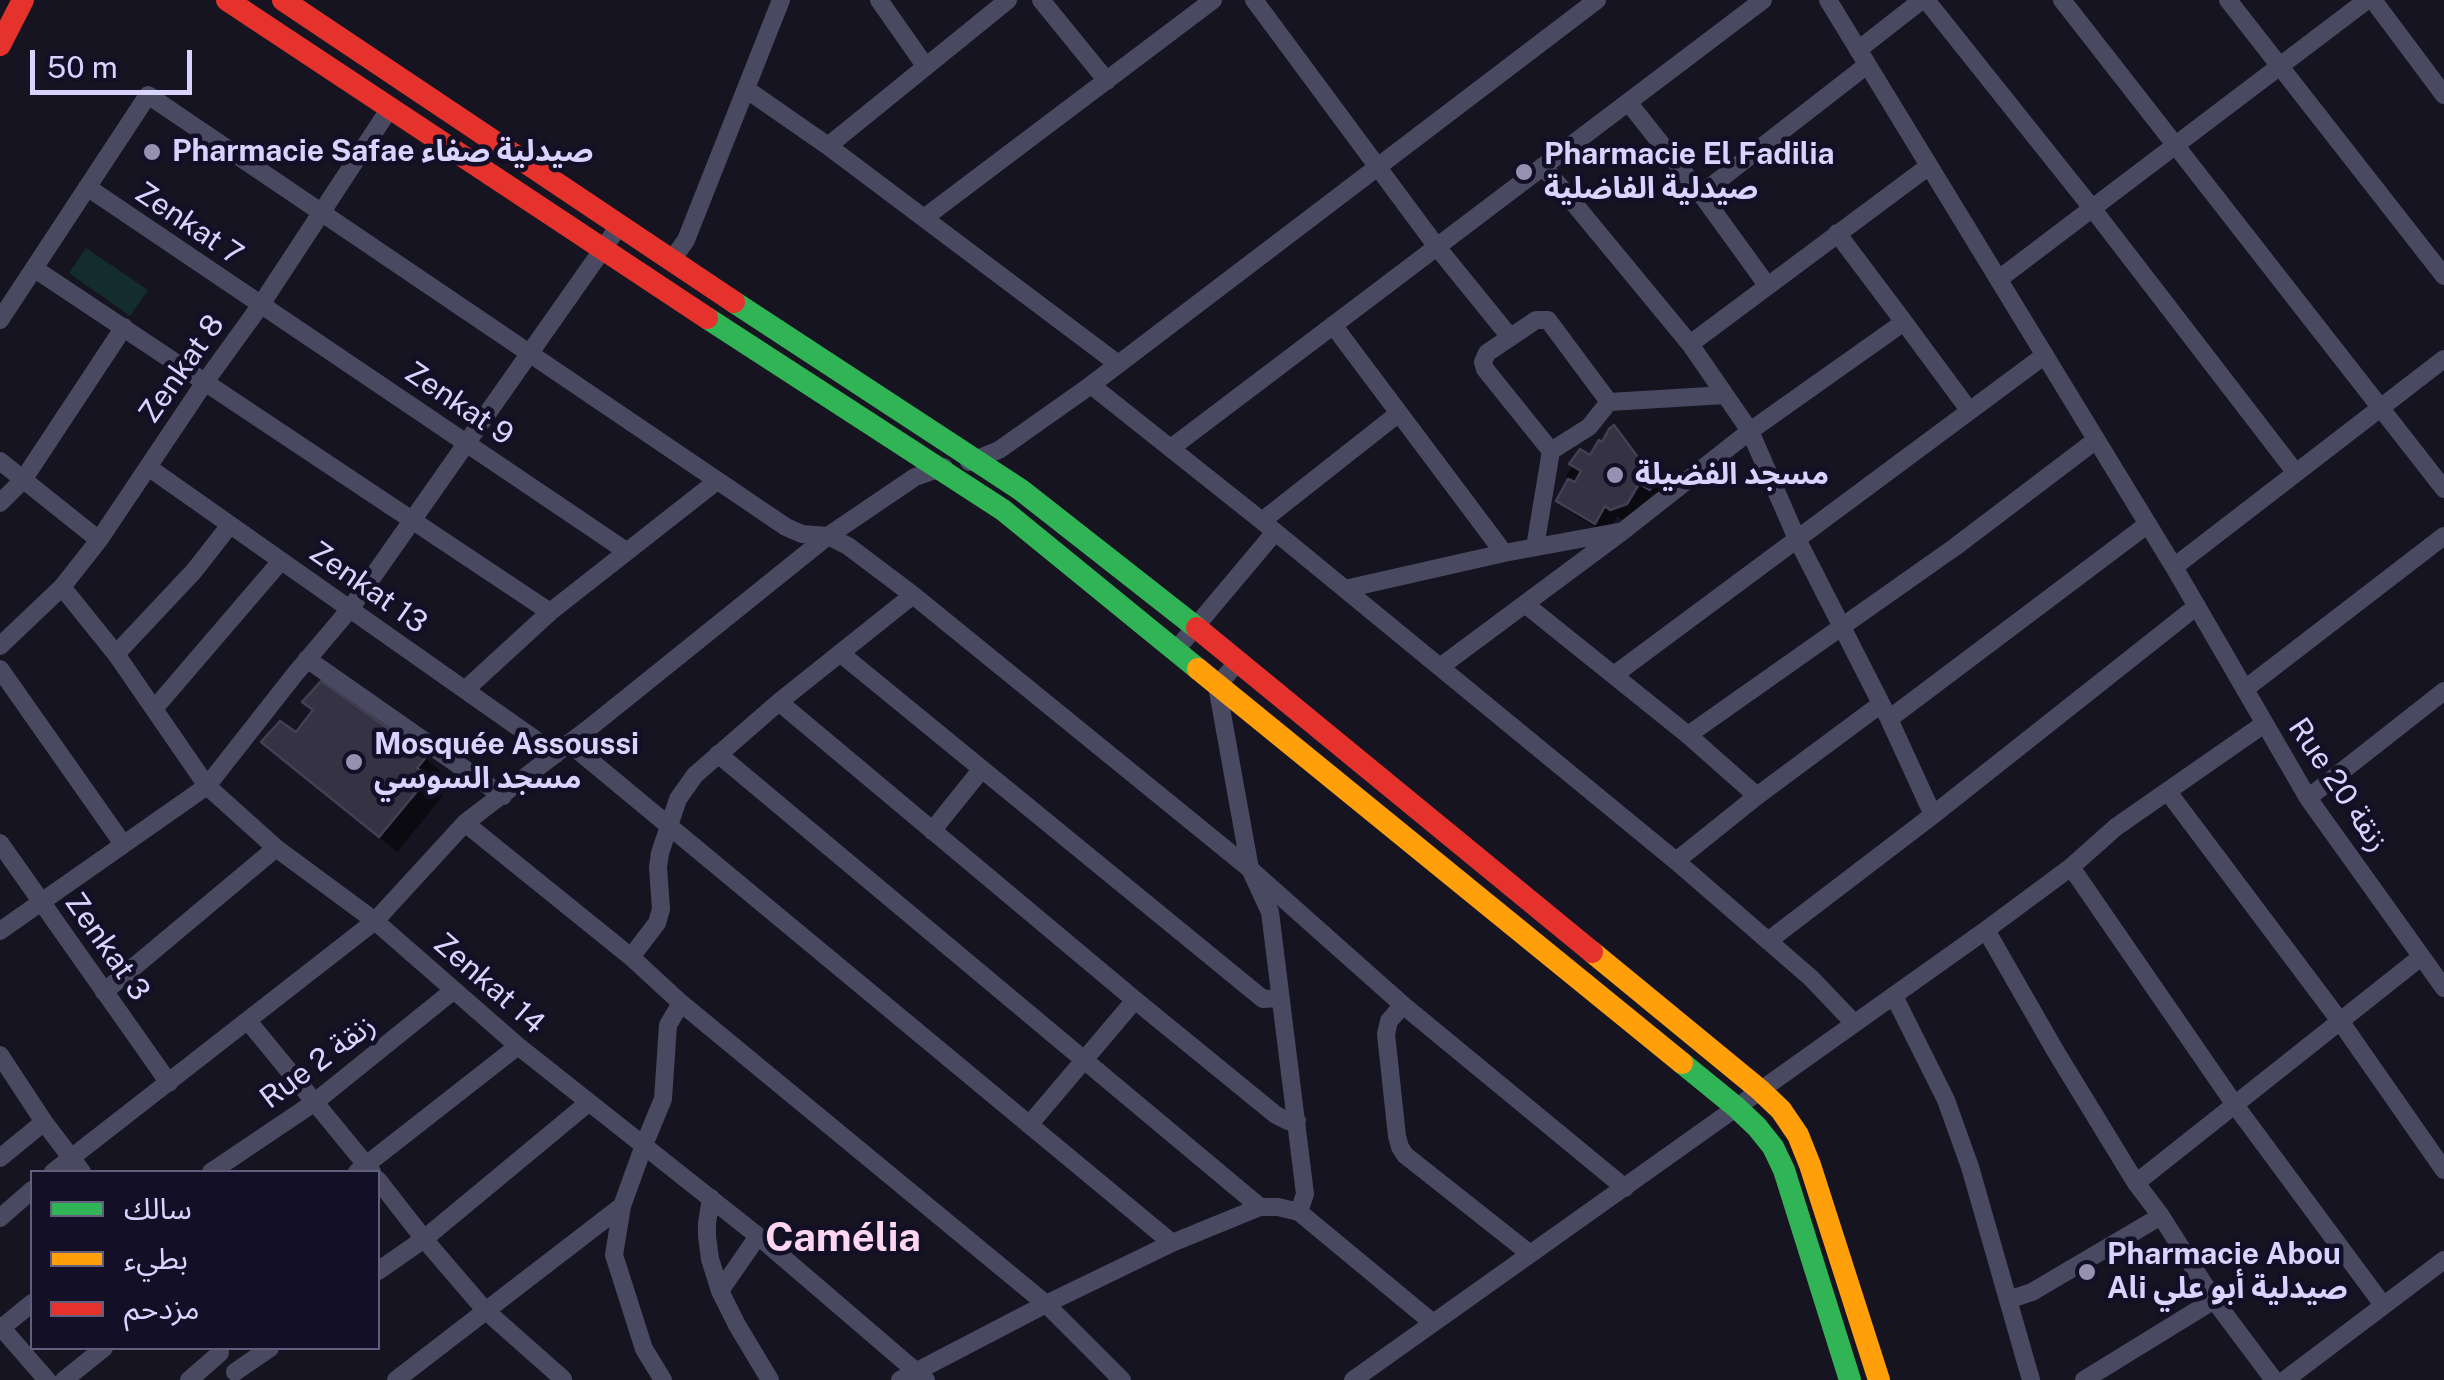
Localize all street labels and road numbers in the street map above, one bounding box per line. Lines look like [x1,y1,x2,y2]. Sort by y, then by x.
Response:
street label: Zenkat 7 [128,175,250,273]
street label: Zenkat 8 [132,308,232,430]
street label: Zenkat 9 [398,355,520,453]
street label: Zenkat 13 [302,534,434,642]
street label: Rue 20 زنقة [2280,712,2396,858]
street label: Zenkat 3 [57,886,157,1008]
street label: Zenkat 14 [426,926,552,1042]
street label: Rue 2 زنقة [253,1007,383,1117]

